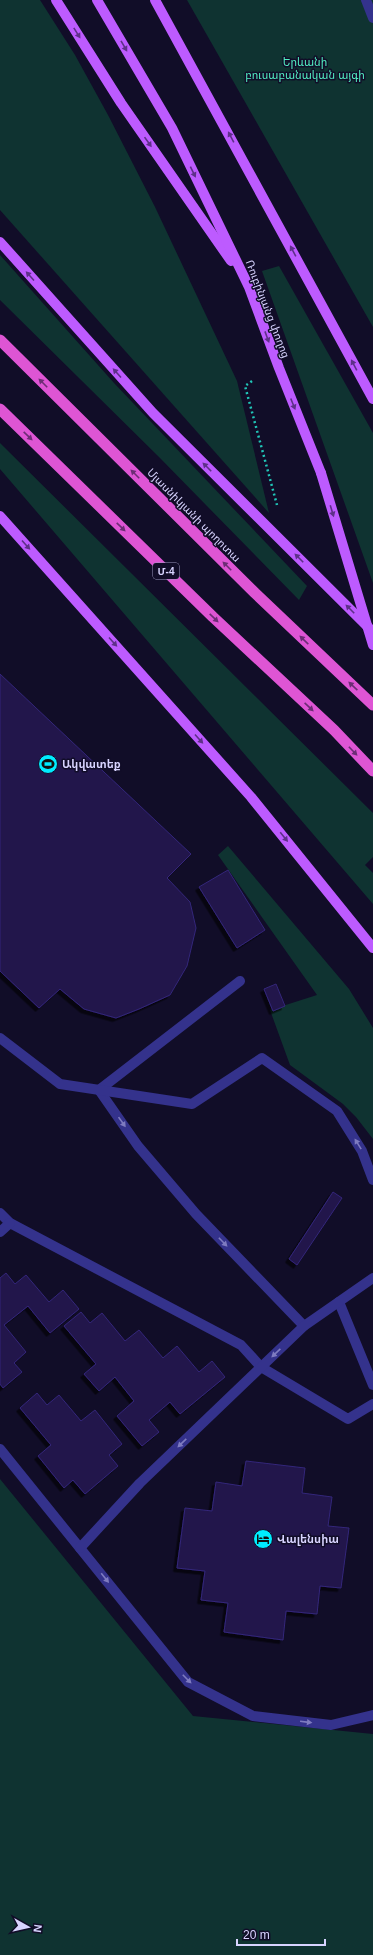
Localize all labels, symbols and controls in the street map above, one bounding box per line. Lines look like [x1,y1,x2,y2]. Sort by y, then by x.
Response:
one-way arrow [73,28,81,38]
one-way arrow [120,40,127,52]
park label: Երևանի բուսաբանական այգի [245,56,365,82]
one-way arrow [227,131,234,142]
one-way arrow [144,137,152,147]
one-way arrow [190,166,196,177]
one-way arrow [289,245,296,257]
street label: Ռուբինյանց փողոց [243,258,292,360]
one-way arrow [26,271,35,281]
one-way arrow [265,332,271,344]
one-way arrow [351,359,358,371]
one-way arrow [112,368,122,378]
one-way arrow [38,378,48,387]
one-way arrow [291,399,297,411]
one-way arrow [23,432,33,441]
one-way arrow [202,462,212,472]
street label: Մյասնիկյանի պողոտա [144,466,243,565]
one-way arrow [130,469,140,479]
one-way arrow [329,505,335,517]
one-way arrow [116,522,126,532]
one-way arrow [21,540,30,549]
one-way arrow [294,553,304,563]
one-way arrow [222,561,232,571]
road number: Մ-4 [153,563,179,579]
one-way arrow [345,604,355,614]
one-way arrow [210,613,219,622]
one-way arrow [299,635,309,645]
one-way arrow [108,636,117,647]
one-way arrow [348,681,358,691]
one-way arrow [304,702,314,712]
one-way arrow [195,733,204,744]
one-way arrow [348,746,358,756]
sports icon: Ակվատեք [37,753,59,775]
place label: Ակվատեք [62,758,121,771]
one-way arrow [279,832,288,843]
one-way arrow [118,1117,126,1128]
one-way arrow [354,1138,361,1150]
one-way arrow [218,1237,228,1247]
one-way arrow [271,1348,281,1358]
one-way arrow [177,1438,187,1447]
hotel icon: Վալենսիա [252,1528,274,1550]
place label: Վալենսիա [277,1533,339,1546]
one-way arrow [100,1573,109,1584]
one-way arrow [182,1674,192,1684]
one-way arrow [300,1719,313,1725]
north arrow [8,1907,48,1947]
scale bar [237,1921,325,1947]
text: N [31,1924,44,1933]
text: 20 m [243,1928,270,1942]

